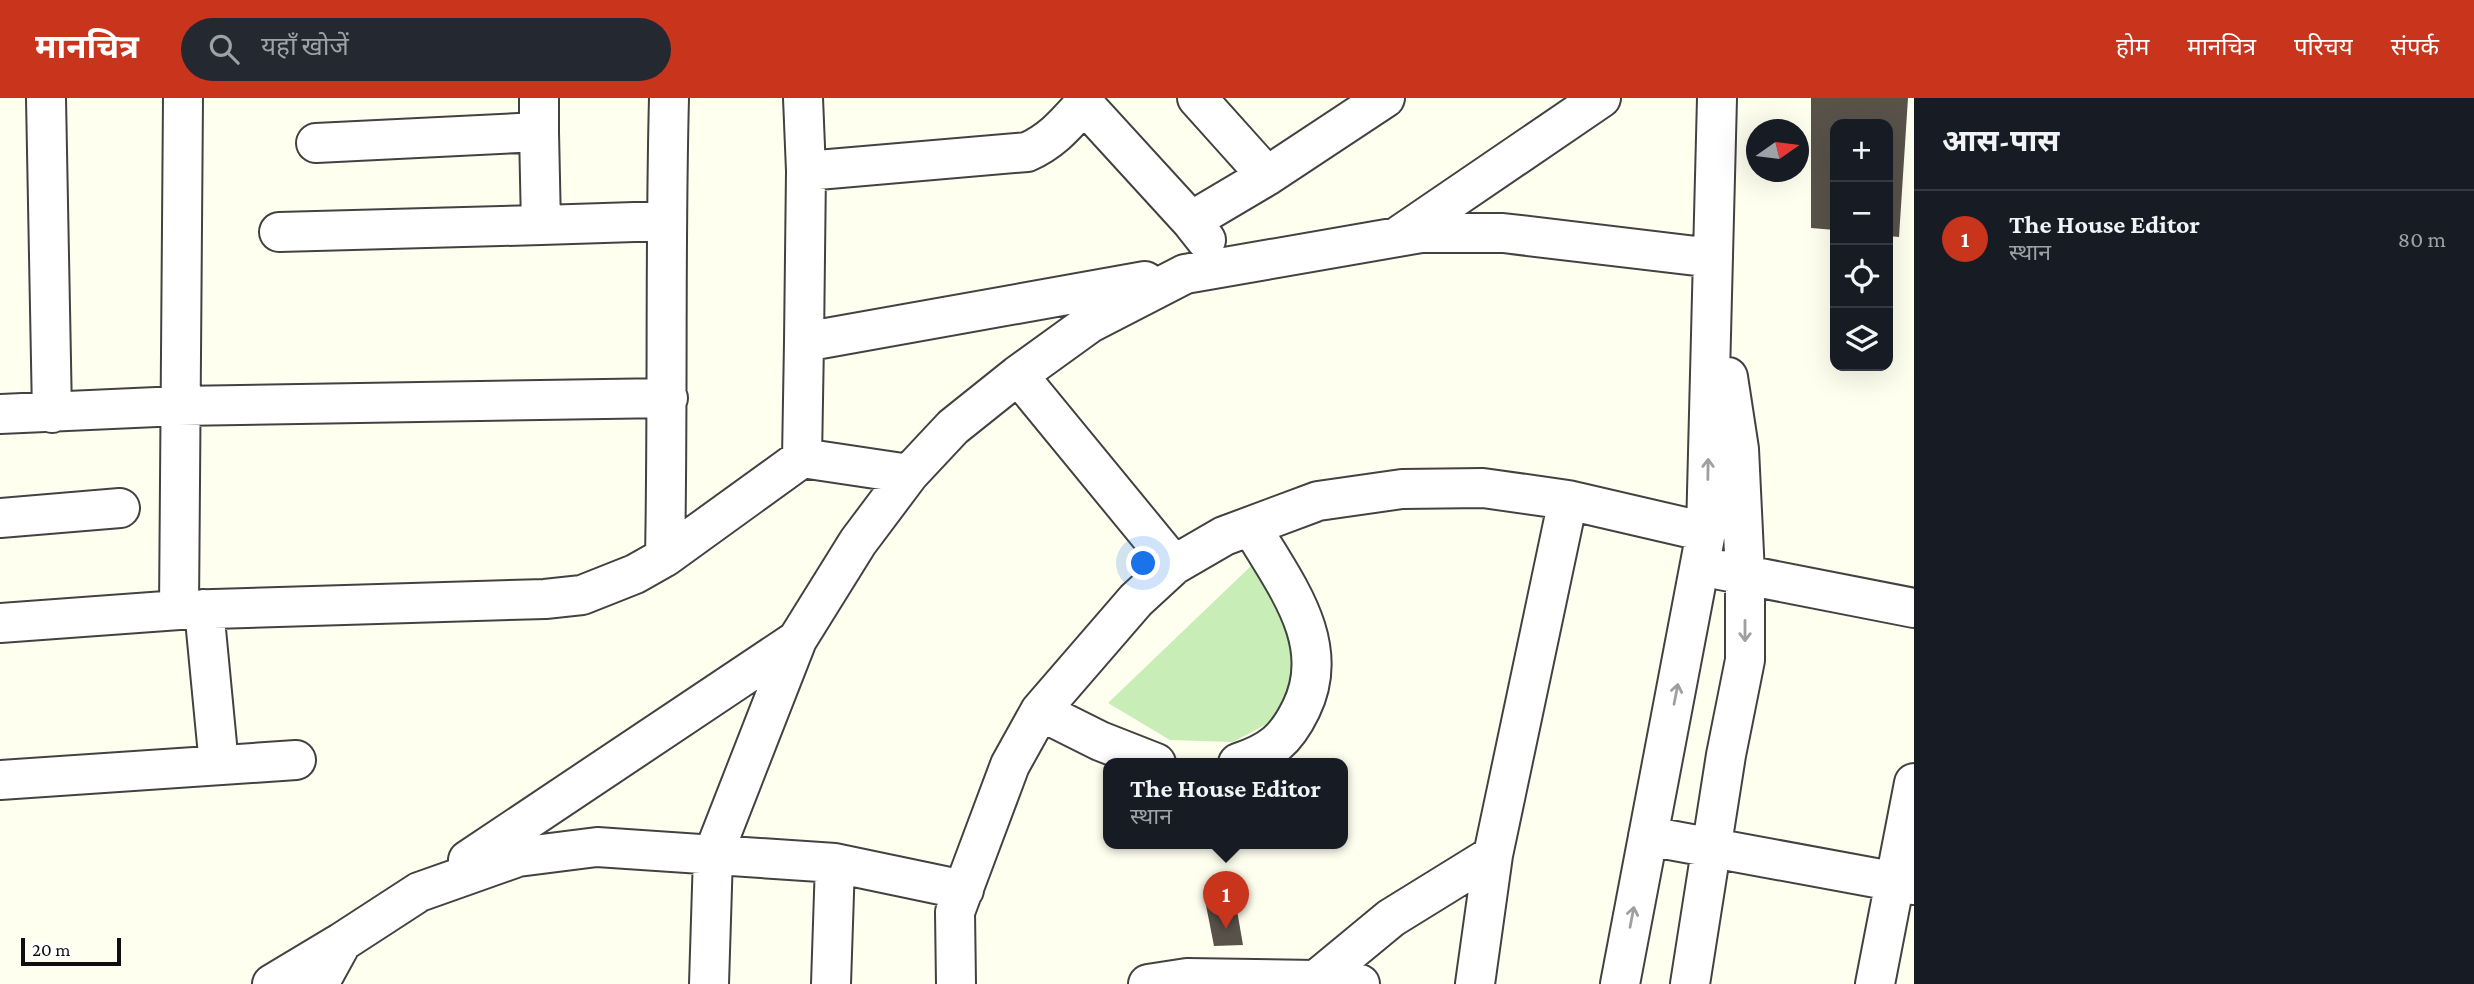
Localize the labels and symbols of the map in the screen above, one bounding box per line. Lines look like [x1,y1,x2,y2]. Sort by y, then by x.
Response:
north arrow [1746,119,1809,182]
one-way arrow [1701,458,1715,481]
your location [1126,546,1160,580]
one-way arrow [1738,619,1752,642]
one-way arrow [1669,683,1683,706]
pin: 1 [1203,871,1249,929]
one-way arrow [1626,906,1640,929]
scale bar [21,935,121,967]

